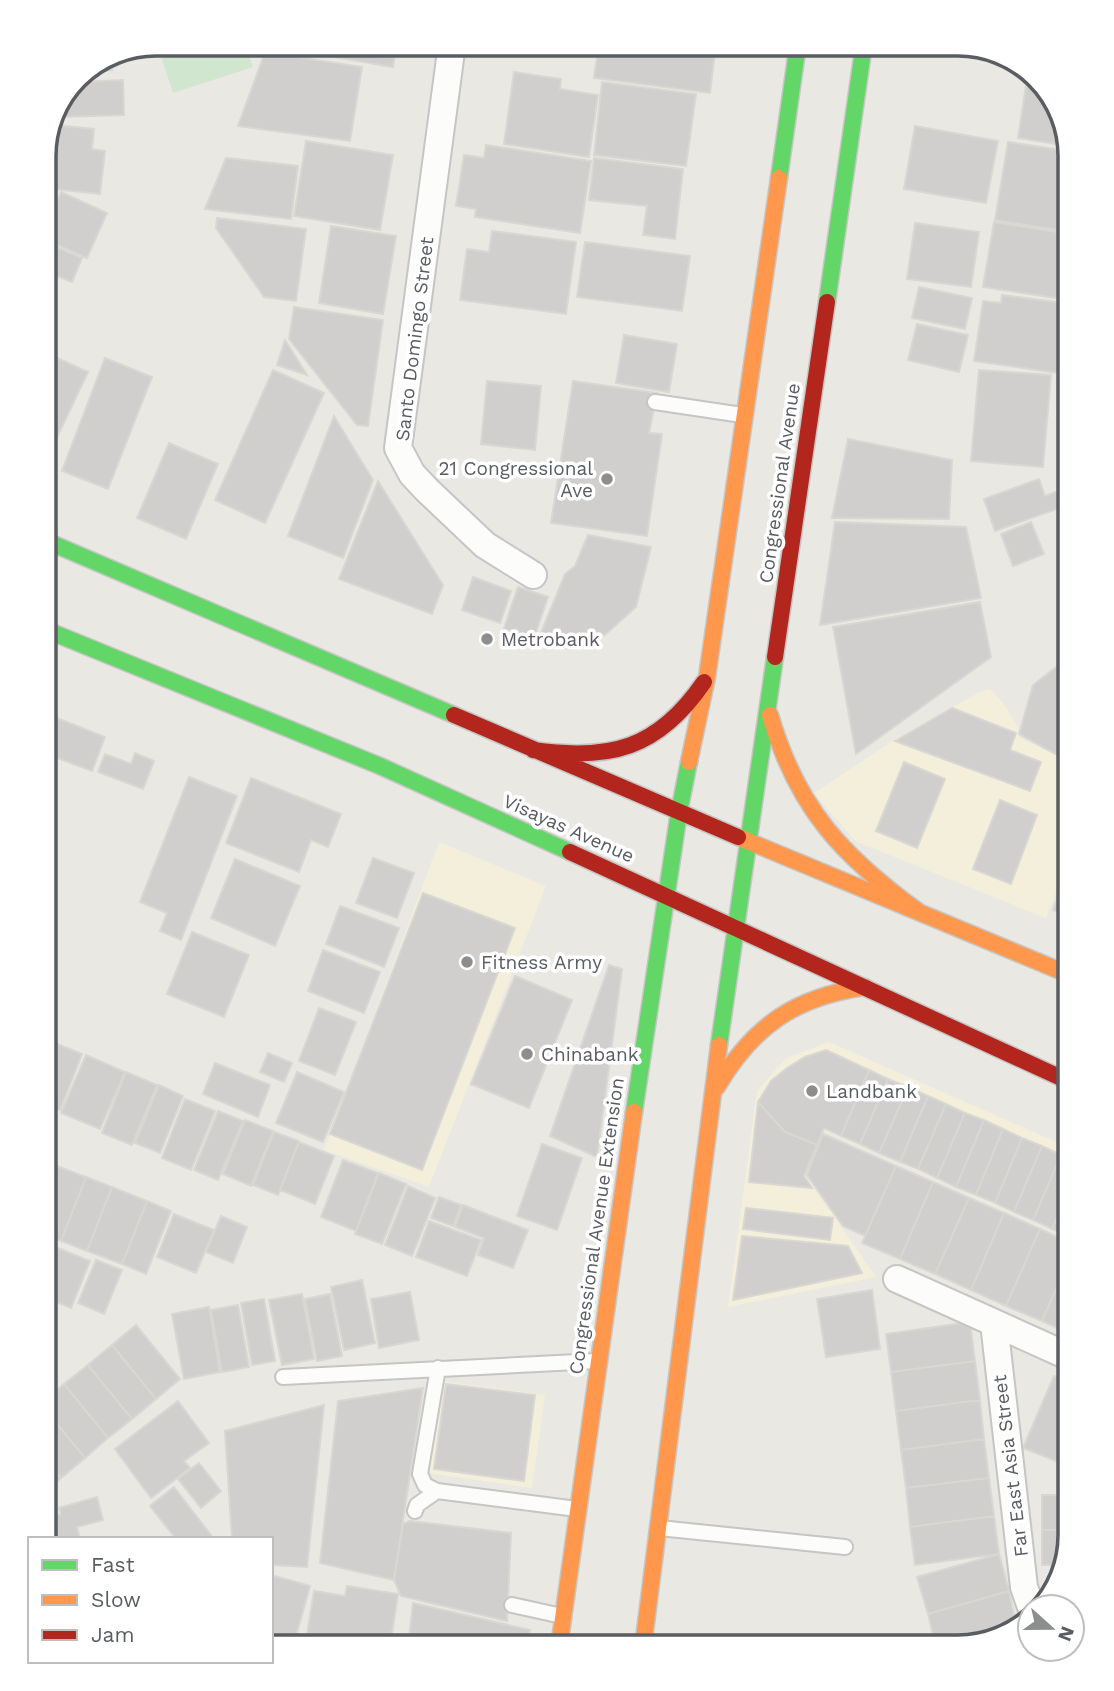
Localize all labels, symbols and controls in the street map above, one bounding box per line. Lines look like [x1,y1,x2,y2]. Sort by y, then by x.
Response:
street label: Santo Domingo Street [391,236,438,442]
street label: Congressional Avenue [754,382,805,585]
place label: 21 Congressional Ave [439,457,593,502]
marker: 21 Congressional Ave [599,471,615,487]
place label: Metrobank [501,628,600,651]
marker: Metrobank [479,631,495,647]
street label: Visayas Avenue [500,789,638,868]
place label: Fitness Army [481,951,602,974]
marker: Fitness Army [459,954,475,970]
place label: Chinabank [541,1043,639,1066]
marker: Chinabank [519,1046,535,1062]
street label: Congressional Avenue Extension [564,1076,629,1376]
place label: Landbank [826,1080,917,1103]
marker: Landbank [804,1083,820,1099]
street label: Far East Asia Street [988,1374,1033,1558]
legend [28,1537,273,1663]
text: Fast [91,1552,135,1577]
text: Slow [91,1587,141,1612]
north arrow [1016,1593,1086,1663]
text: Jam [91,1622,134,1647]
text: N [1053,1623,1080,1645]

